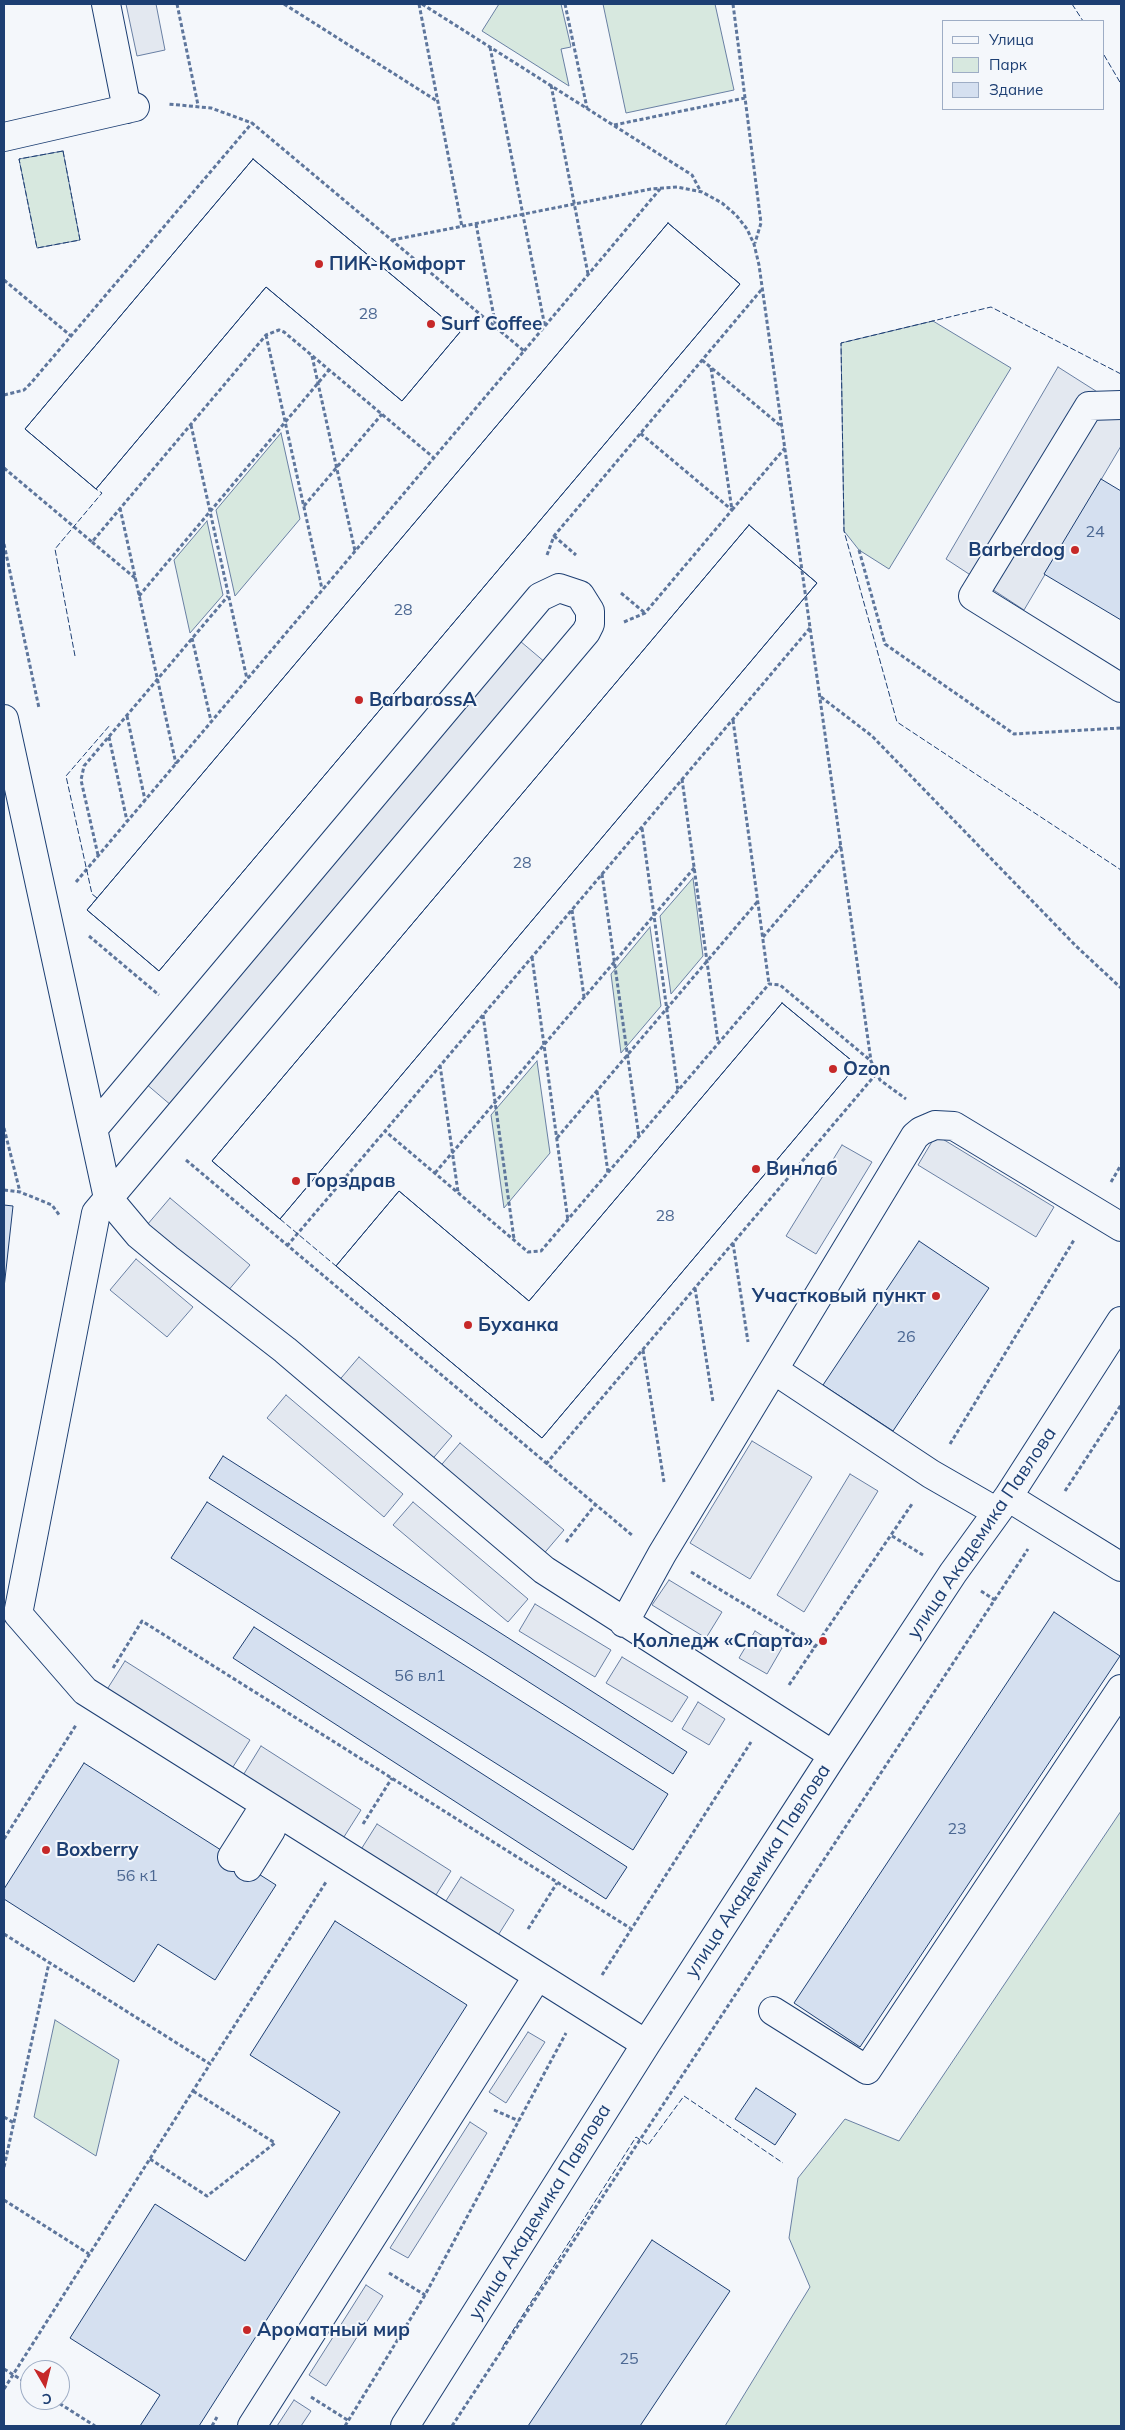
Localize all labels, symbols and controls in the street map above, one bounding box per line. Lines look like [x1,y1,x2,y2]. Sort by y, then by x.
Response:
legend [942,20,1105,110]
text: Улица [989,30,1034,49]
text: Парк [989,55,1027,74]
text: Здание [989,80,1043,99]
place label: ПИК-Комфорт [329,253,465,275]
marker: ПИК-Комфорт [313,258,325,270]
house number: 28 [358,304,378,324]
place label: Surf Coffee [441,313,542,335]
marker: Surf Coffee [425,318,437,330]
house number: 24 [1085,522,1105,542]
place label: Barberdog [968,539,1065,561]
marker: Barberdog [1069,544,1081,556]
house number: 28 [393,600,413,620]
place label: BarbarossA [369,689,477,711]
marker: BarbarossA [353,694,365,706]
house number: 28 [512,853,532,873]
place label: Ozon [843,1058,890,1080]
marker: Ozon [827,1063,839,1075]
place label: Винлаб [766,1158,838,1180]
marker: Винлаб [750,1163,762,1175]
place label: Горздрав [306,1170,396,1192]
marker: Горздрав [290,1175,302,1187]
house number: 28 [655,1206,675,1226]
place label: Участковый пункт [752,1285,926,1307]
marker: Участковый пункт [930,1290,942,1302]
place label: Буханка [478,1314,559,1336]
marker: Буханка [462,1319,474,1331]
house number: 26 [896,1327,916,1347]
street label: улица Академика Павлова [903,1423,1061,1643]
place label: Колледж «Спарта» [633,1630,813,1652]
marker: Колледж «Спарта» [817,1635,829,1647]
house number: 56 вл1 [394,1666,446,1686]
street label: улица Академика Павлова [680,1760,836,1982]
house number: 23 [947,1819,967,1839]
place label: Boxberry [56,1839,139,1861]
marker: Boxberry [40,1844,52,1856]
house number: 56 к1 [116,1866,158,1886]
street label: улица Академика Павлова [464,2100,616,2324]
place label: Ароматный мир [257,2319,410,2341]
marker: Ароматный мир [241,2324,253,2336]
house number: 25 [619,2349,639,2369]
north arrow [20,2360,70,2410]
text: С [41,2389,53,2408]

